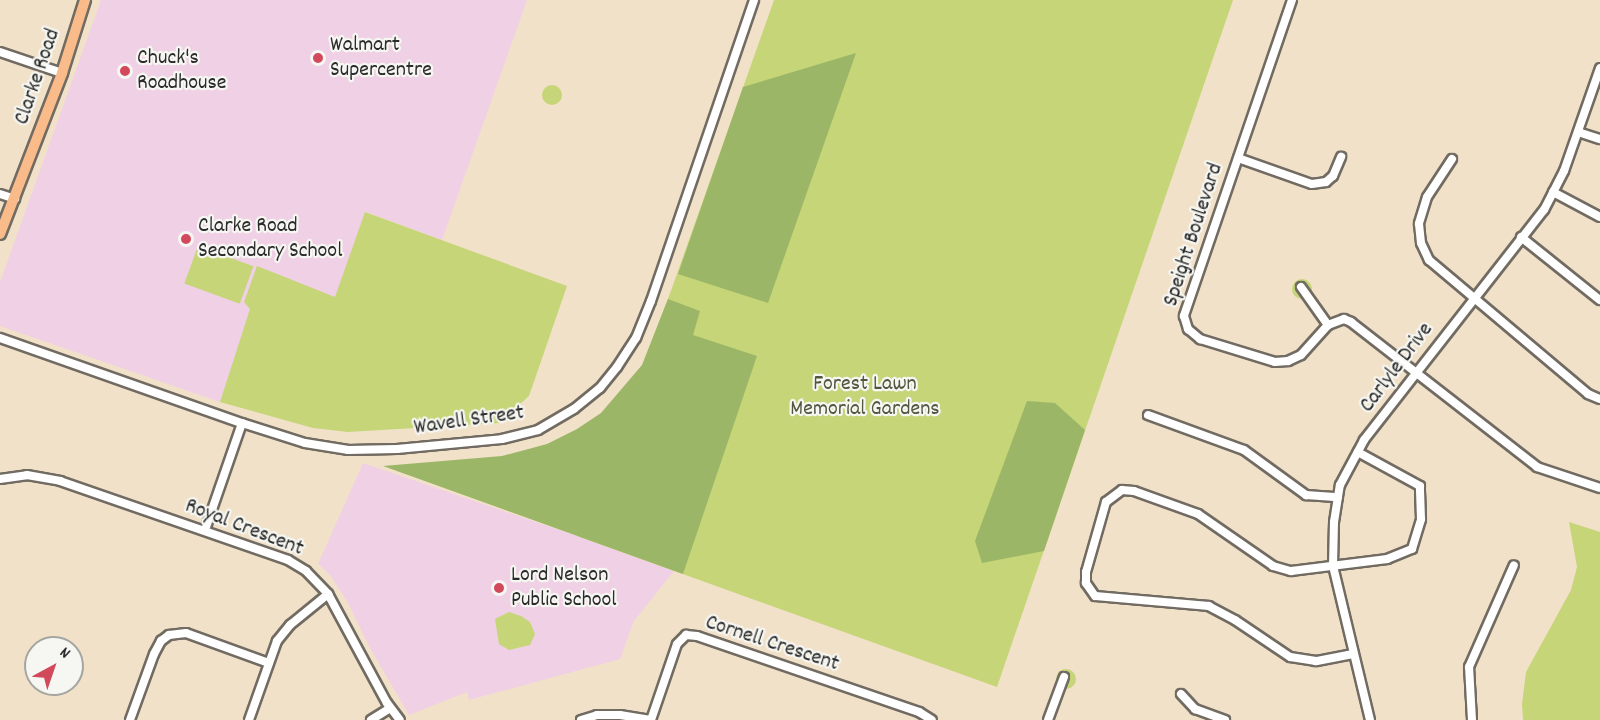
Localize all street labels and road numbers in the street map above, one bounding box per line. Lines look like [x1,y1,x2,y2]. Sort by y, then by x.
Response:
street label: Clarke Road [9,26,67,128]
street label: Speight Boulevard [1158,160,1230,310]
street label: Carlyle Drive [1355,318,1439,418]
street label: Wavell Street [412,400,526,442]
street label: Royal Crescent [181,493,307,563]
street label: Cornell Crescent [702,610,842,678]

